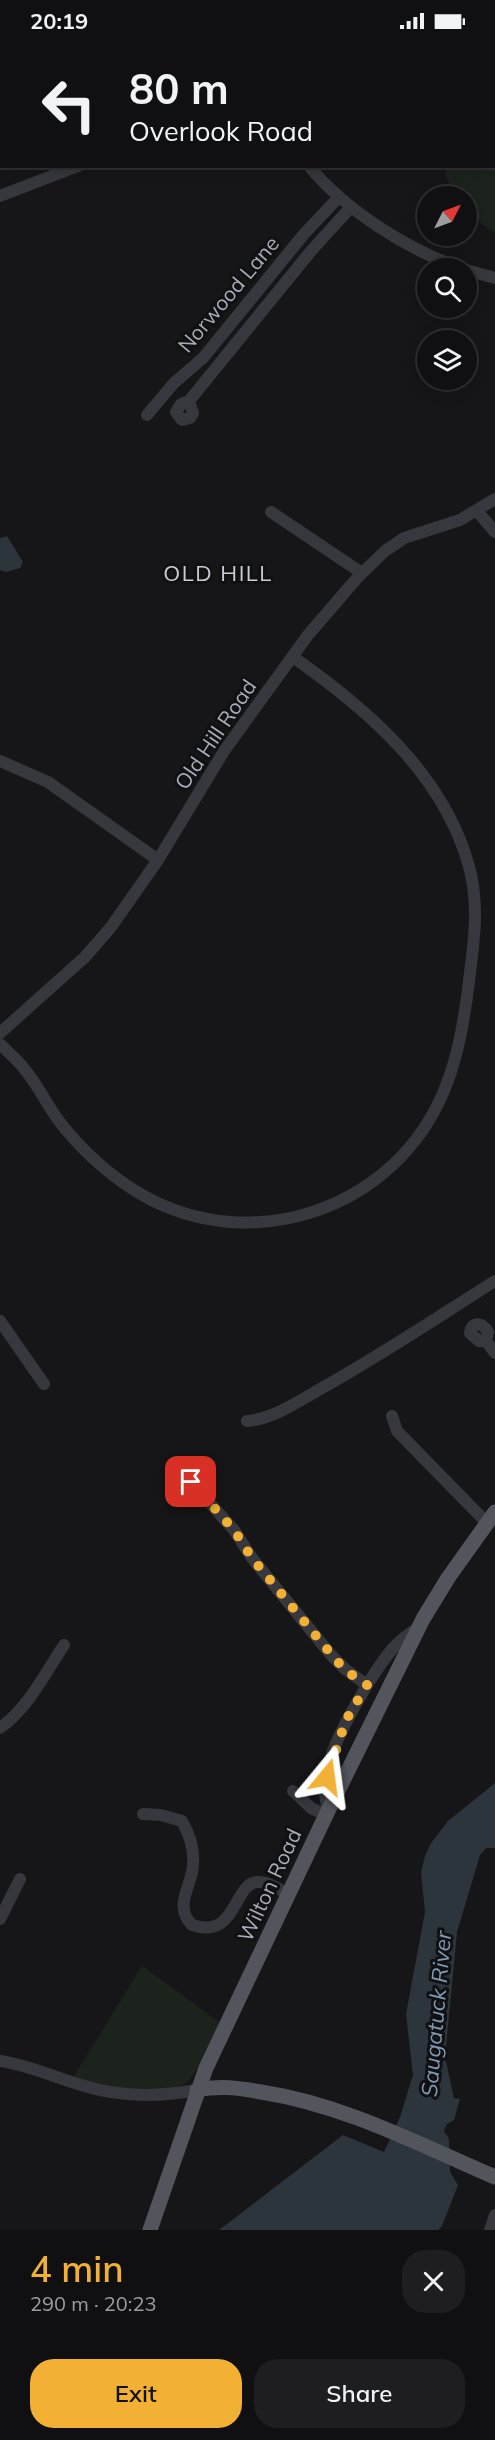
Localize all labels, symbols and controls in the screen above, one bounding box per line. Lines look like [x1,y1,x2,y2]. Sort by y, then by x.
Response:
text: 20:19 [30,7,88,35]
text: 80 m [129,62,229,115]
icon: left [30,66,108,144]
text: Overlook Road [129,114,313,148]
north arrow [417,186,477,246]
map controls [417,186,477,390]
street label: Norwood Lane [172,231,284,357]
button: search [417,258,477,318]
button: layers [417,330,477,390]
district label: OLD HILL [163,559,273,587]
street label: Old Hill Road [169,674,261,794]
pin [165,1456,216,1507]
icon: arrive [174,1465,207,1498]
position arrow [295,1745,359,1809]
street label: Wilton Road [231,1824,307,1946]
water label: Saugatuck River [415,1929,457,2098]
text: 4 min [30,2246,124,2291]
button: close [402,2250,465,2313]
text: 290 m · 20:23 [30,2291,156,2316]
button: Exit [30,2359,242,2428]
button: Share [254,2359,465,2428]

